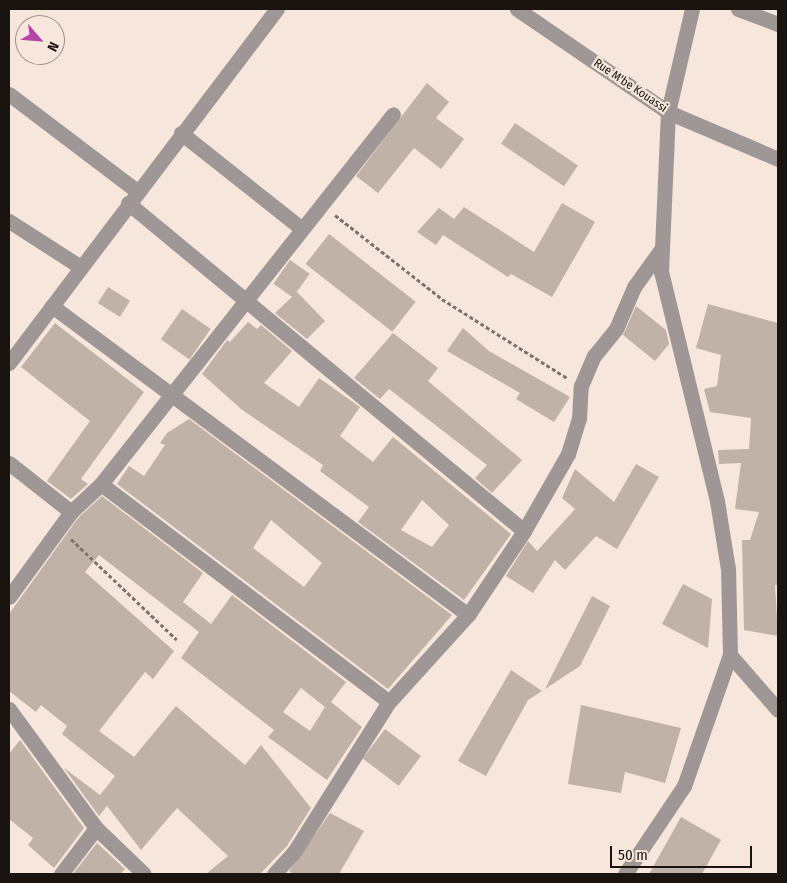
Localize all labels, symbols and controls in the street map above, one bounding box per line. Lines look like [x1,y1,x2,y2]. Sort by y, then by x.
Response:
north arrow [15,15,65,65]
text: N [43,39,62,54]
street label: Rue M'be Kouassi [591,56,669,116]
scale bar [612,836,754,868]
text: 50 m [618,846,648,864]

